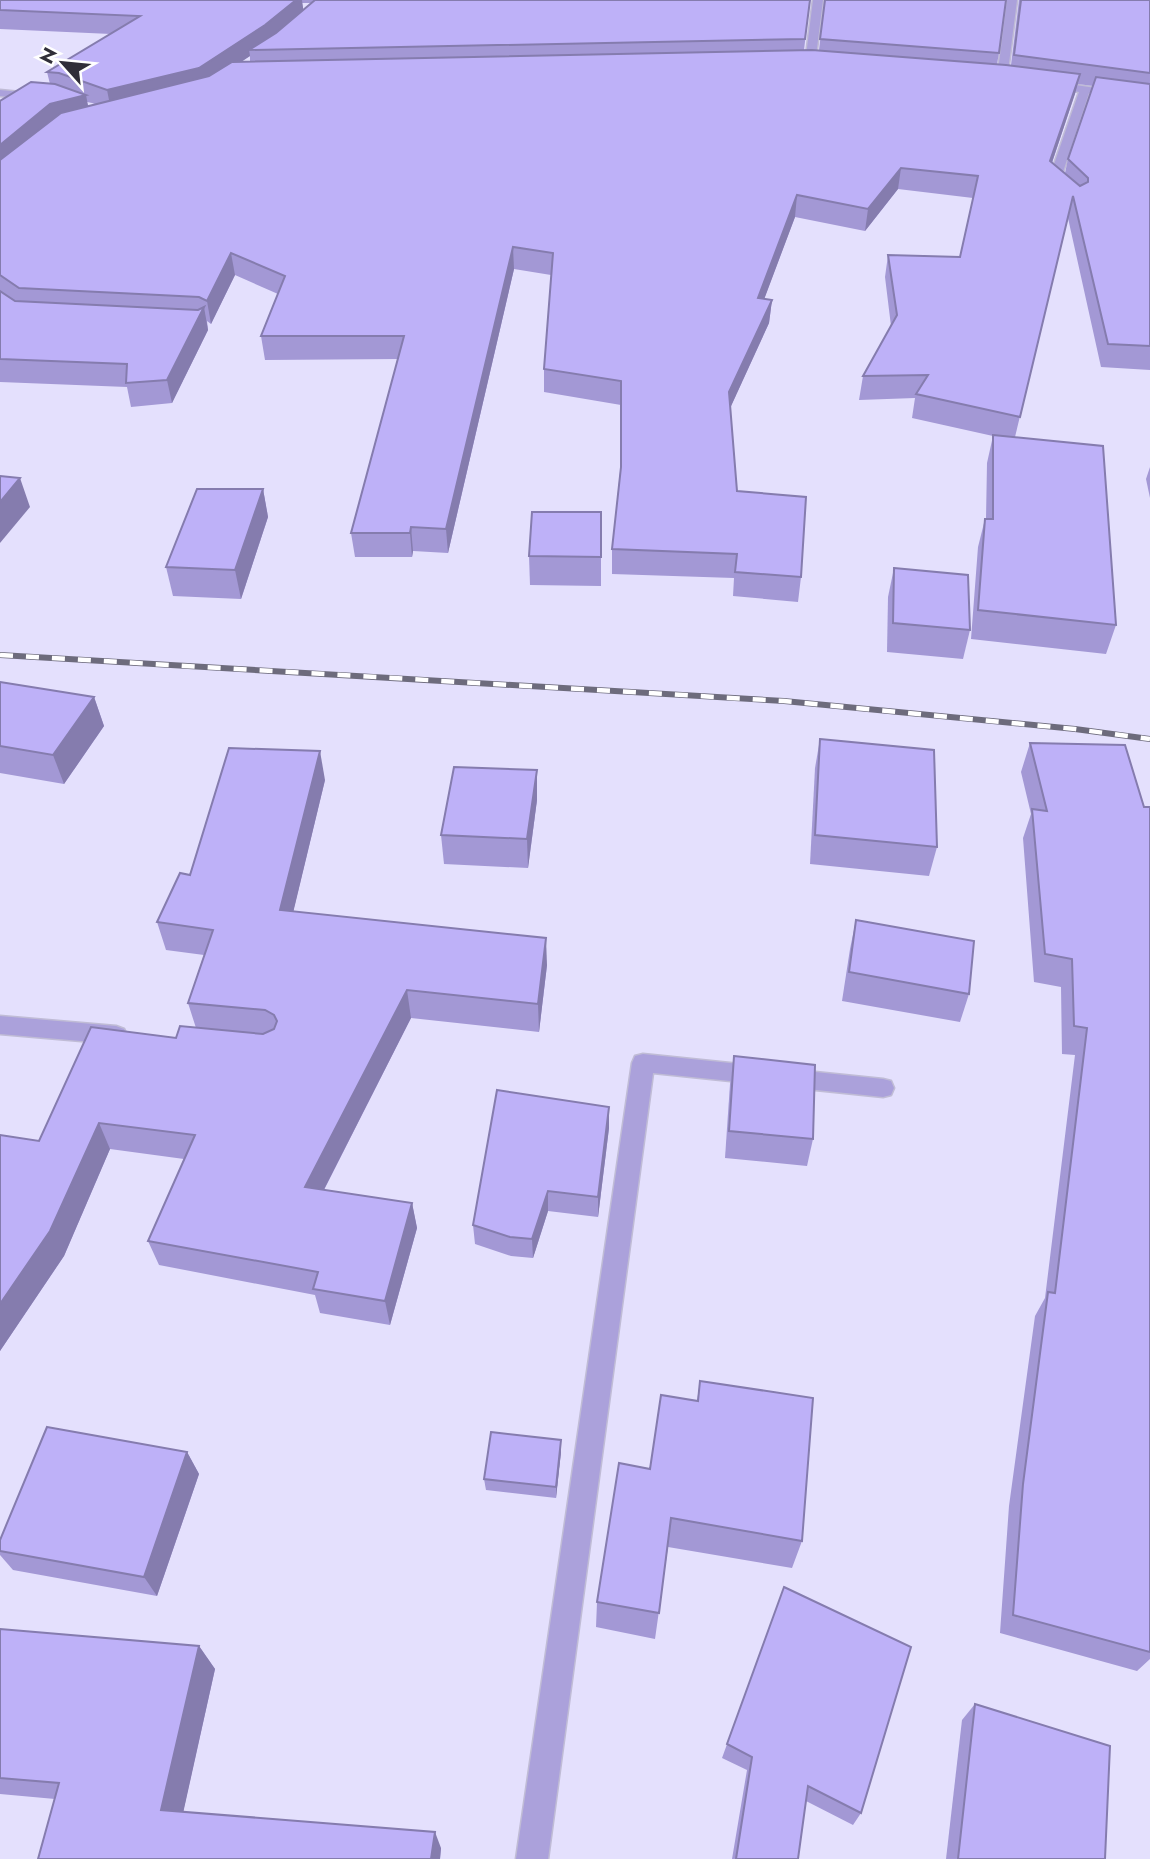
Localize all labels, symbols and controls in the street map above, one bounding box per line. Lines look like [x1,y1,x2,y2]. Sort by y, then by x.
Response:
north arrow [28,28,98,98]
text: N [33,43,64,68]

